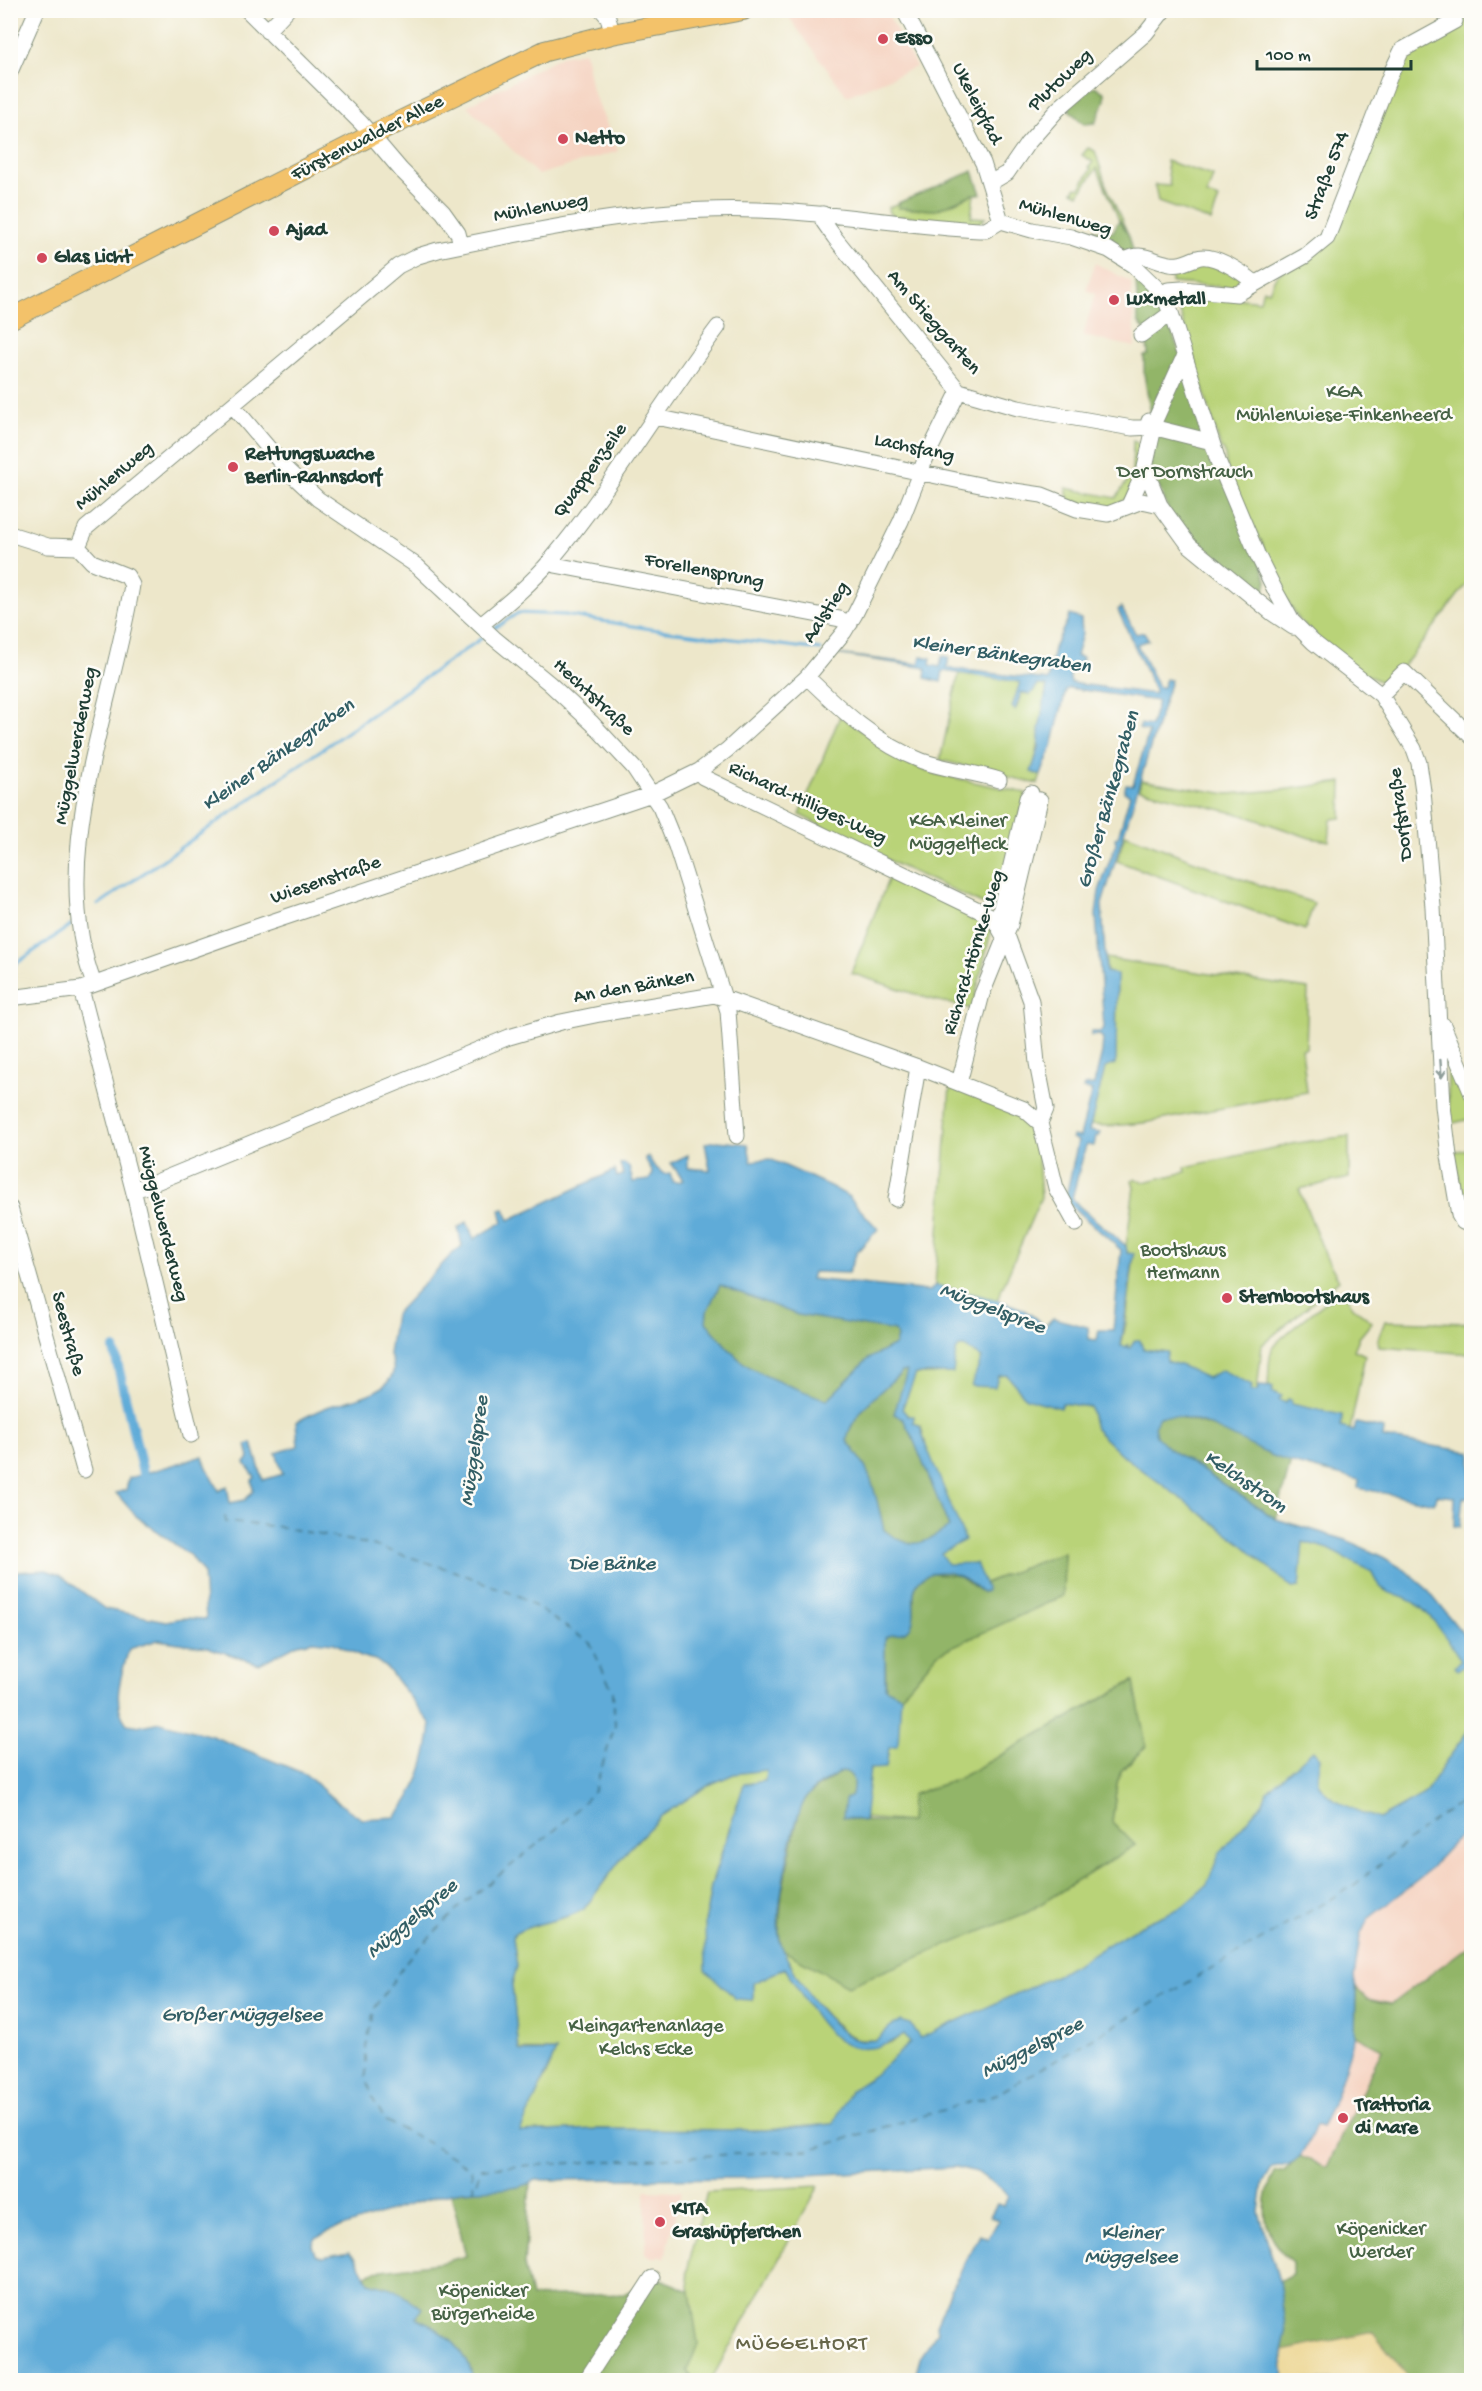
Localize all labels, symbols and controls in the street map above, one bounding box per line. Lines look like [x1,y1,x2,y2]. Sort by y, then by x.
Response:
place label: Esso [895,28,933,51]
marker: Esso [876,32,890,46]
scale bar [1257,33,1412,71]
street label: Plutoweg [1023,45,1098,118]
text: 100 m [1265,46,1311,67]
street label: Ukeleipfad [946,59,1007,151]
street label: Fürstenwalder Allee [287,90,449,188]
place label: Netto [575,128,626,151]
street label: Straße 574 [1301,128,1356,224]
marker: Netto [556,132,570,146]
street label: Mühlenweg [492,189,590,229]
street label: Mühlenweg [1016,194,1114,242]
place label: Ajad [285,220,329,243]
marker: Ajad [267,224,281,238]
place label: Glas Licht [54,247,133,270]
marker: Glas Licht [35,251,49,265]
street label: Am Stieggarten [881,266,985,381]
place label: Luxmetall [1126,289,1206,312]
marker: Luxmetall [1107,293,1121,307]
park label: KGA Mühlenwiese-Finkenheerd [1236,382,1454,428]
street label: Quappenzeile [549,419,634,523]
street label: Lachsfang [872,429,956,469]
street label: Mühlenweg [71,438,159,516]
place label: Rettungswache Berlin-Rahnsdorf [244,444,384,490]
marker: Rettungswache Berlin-Rahnsdorf [226,460,240,474]
park label: Der Dornstrauch [1115,462,1253,485]
street label: Forellensprung [641,549,766,595]
street label: Aalstieg [799,578,855,648]
water label: Kleiner Bänkegraben [910,631,1093,681]
street label: Hechtstraße [547,654,639,742]
street label: Müggelwerderweg [50,665,104,827]
water label: Kleiner Bänkegraben [198,693,361,818]
water label: Großer Bänkegraben [1073,708,1148,891]
street label: Richard-Hilliges-Weg [724,757,890,851]
street label: Dorfstraße [1385,766,1419,863]
park label: KGA Kleiner Müggelfleck [909,811,1009,857]
street label: Wiesenstraße [268,851,385,911]
street label: Richard-Hörnke-Weg [939,868,1011,1038]
street label: An den Bänken [572,966,697,1010]
one-way arrow [1435,1059,1446,1079]
street label: Müggelwerderweg [131,1144,193,1304]
park label: Bootshaus Hermann [1139,1240,1226,1286]
water label: Müggelspree [936,1278,1049,1342]
place label: Sternbootshaus [1239,1287,1370,1310]
street label: Seestraße [45,1289,89,1379]
marker: Sternbootshaus [1220,1291,1234,1305]
water label: Müggelspree [456,1393,496,1508]
water label: Kelchstrom [1199,1446,1291,1520]
water label: Die Bänke [569,1553,656,1578]
water label: Müggelspree [362,1874,464,1965]
water label: Großer Müggelsee [162,2004,324,2029]
water label: Müggelspree [978,2012,1089,2085]
park label: Kleingartenanlage Kelchs Ecke [569,2016,724,2062]
place label: Trattoria di Mare [1353,2095,1431,2141]
marker: Trattoria di Mare [1336,2111,1350,2125]
place label: KITA Grashüpferchen [671,2199,802,2245]
marker: KITA Grashüpferchen [653,2215,667,2229]
park label: Köpenicker Werder [1337,2219,1427,2265]
water label: Kleiner Müggelsee [1084,2222,1179,2271]
park label: Köpenicker Bürgerheide [431,2281,535,2327]
district label: MÜGGELHORT [736,2333,868,2358]

